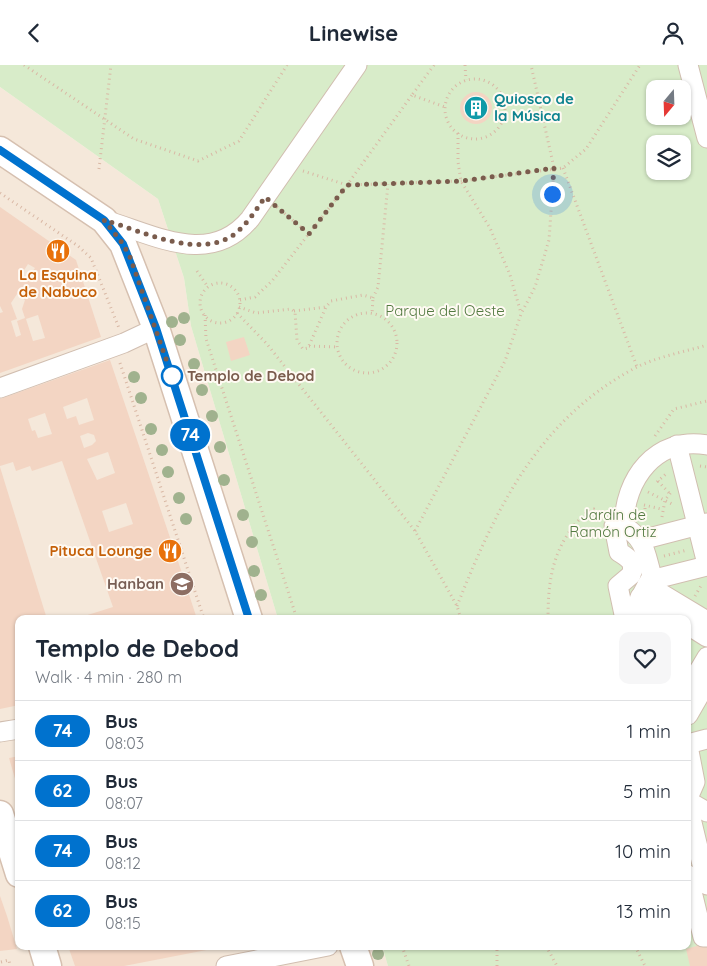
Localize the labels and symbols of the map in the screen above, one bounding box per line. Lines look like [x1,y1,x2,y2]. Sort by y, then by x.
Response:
north arrow [646,80,691,125]
place label: Quiosco de la Música [494,89,574,125]
building icon: Quiosco de la Música [463,95,489,121]
your location [540,182,565,207]
restaurant icon: La Esquina de Nabuco [45,238,71,264]
place label: La Esquina de Nabuco [19,265,97,301]
park label: Parque del Oeste [385,301,505,320]
marker: Templo de Debod [161,365,183,387]
place label: Templo de Debod [187,366,315,385]
line badge: 74 [168,419,212,451]
park label: Jardín de Ramón Ortiz [569,505,657,541]
restaurant icon: Pituca Lounge [157,538,183,564]
place label: Pituca Lounge [49,541,152,560]
school or university icon: Hanban [169,571,195,597]
place label: Hanban [107,574,164,593]

